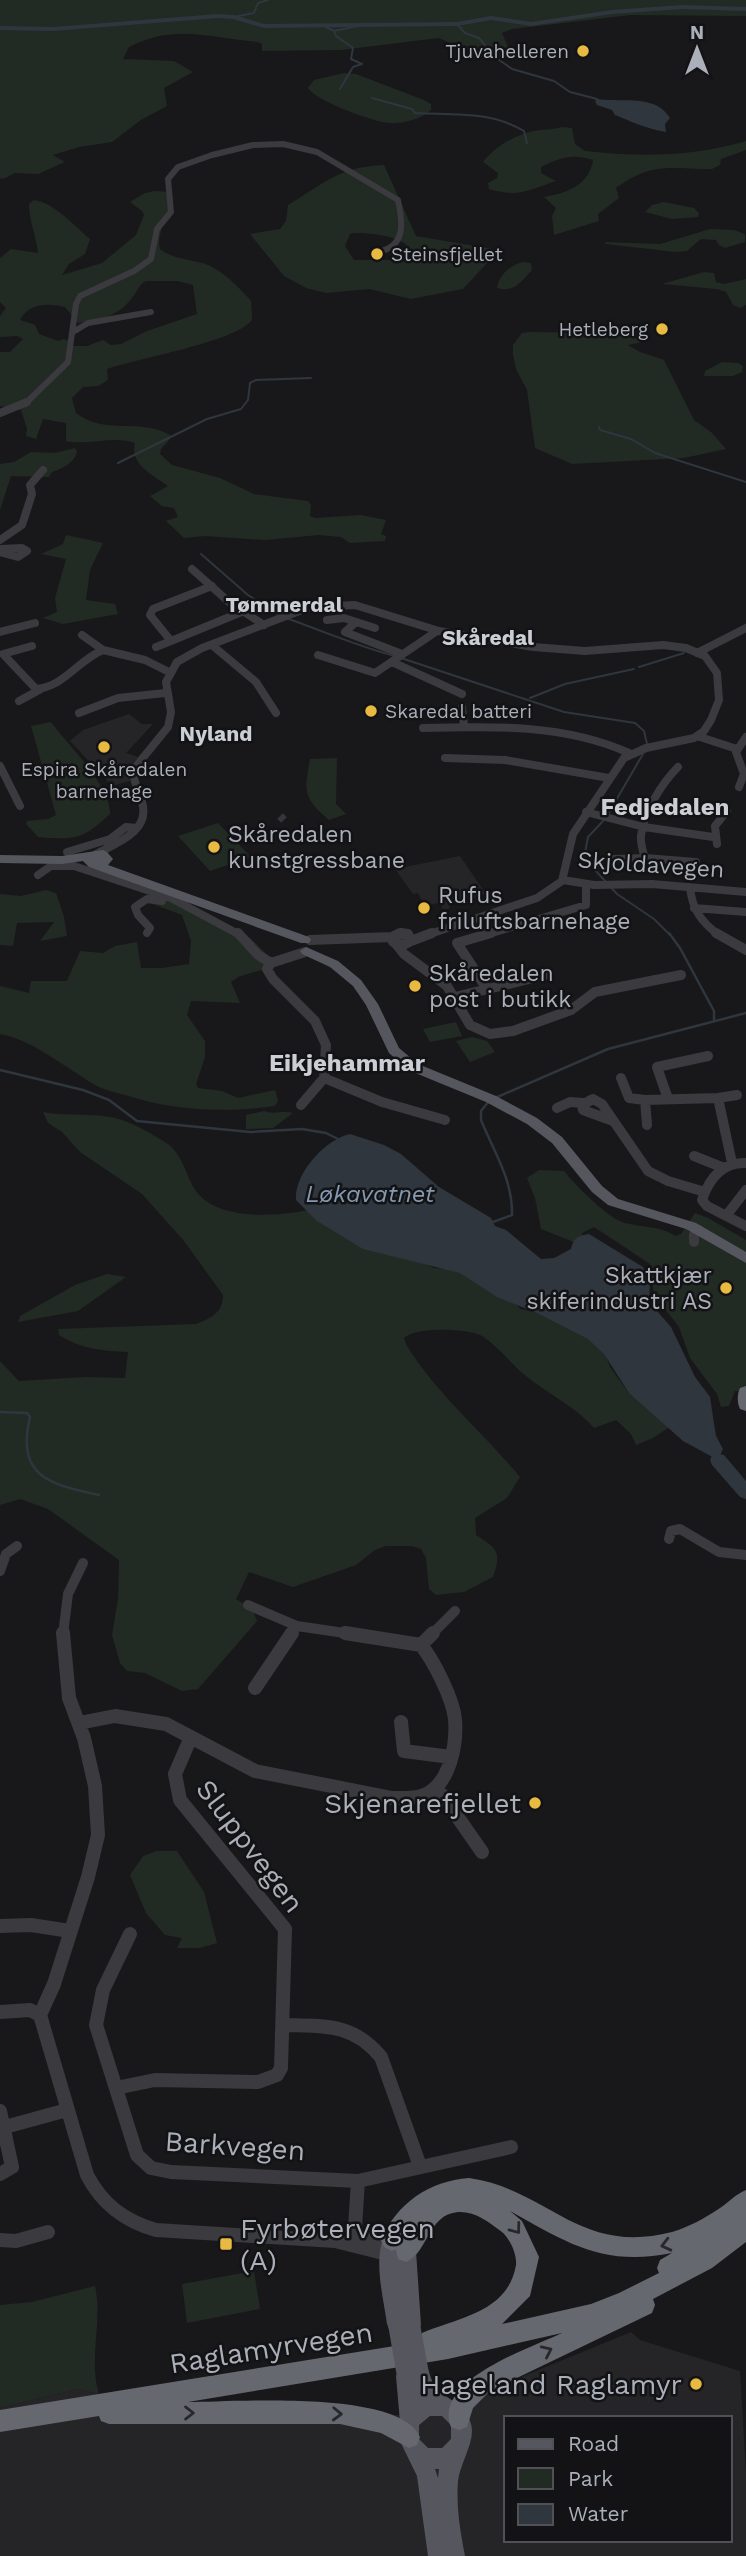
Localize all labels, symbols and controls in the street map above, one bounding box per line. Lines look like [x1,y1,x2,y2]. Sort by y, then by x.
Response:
north arrow [662,14,732,84]
text: N [690,21,704,44]
place label: Tjuvahelleren [445,40,569,63]
marker: Tjuvahelleren [575,43,591,59]
place label: Steinsfjellet [391,243,503,266]
marker: Steinsfjellet [369,246,385,262]
place label: Hetleberg [559,318,649,341]
marker: Hetleberg [654,321,670,337]
district label: Tømmerdal [225,592,343,617]
district label: Skåredal [442,625,534,650]
place label: Skaredal batteri [385,700,532,723]
marker: Skaredal batteri [363,703,379,719]
district label: Nyland [180,721,252,746]
marker: Espira Skåredalen barnehage [96,739,112,755]
place label: Espira Skåredalen barnehage [21,758,187,803]
district label: Fedjedalen [601,793,729,821]
place label: Skåredalen kunstgressbane [228,821,405,874]
marker: Skåredalen kunstgressbane [206,839,222,855]
street label: Skjoldavegen [577,846,725,884]
place label: Rufus friluftsbarnehage [438,882,631,935]
marker: Rufus friluftsbarnehage [416,900,432,916]
place label: Skåredalen post i butikk [429,960,571,1013]
marker: Skåredalen post i butikk [407,978,423,994]
district label: Eikjehammar [269,1049,426,1077]
water label: Løkavatnet [306,1180,436,1208]
place label: Skattkjær skiferindustri AS [526,1262,712,1315]
marker: Skattkjær skiferindustri AS [718,1280,734,1296]
street label: Sluppvegen [189,1773,311,1919]
place label: Skjenarefjellet [324,1787,521,1820]
marker: Skjenarefjellet [527,1795,543,1811]
street label: Barkvegen [164,2125,306,2167]
place label: Fyrbøtervegen (A) [240,2212,435,2277]
one-way arrow [508,2221,520,2234]
marker: Fyrbøtervegen (A) [218,2236,234,2252]
one-way arrow [660,2237,672,2251]
street label: Raglamyrvegen [167,2316,375,2380]
one-way arrow [540,2345,553,2359]
place label: Hageland Raglamyr [420,2368,682,2401]
marker: Hageland Raglamyr [688,2376,704,2392]
one-way arrow [184,2405,195,2420]
one-way arrow [332,2406,343,2421]
legend [504,2416,732,2542]
text: Road [568,2431,619,2456]
text: Park [568,2466,613,2491]
text: Water [568,2501,629,2526]

